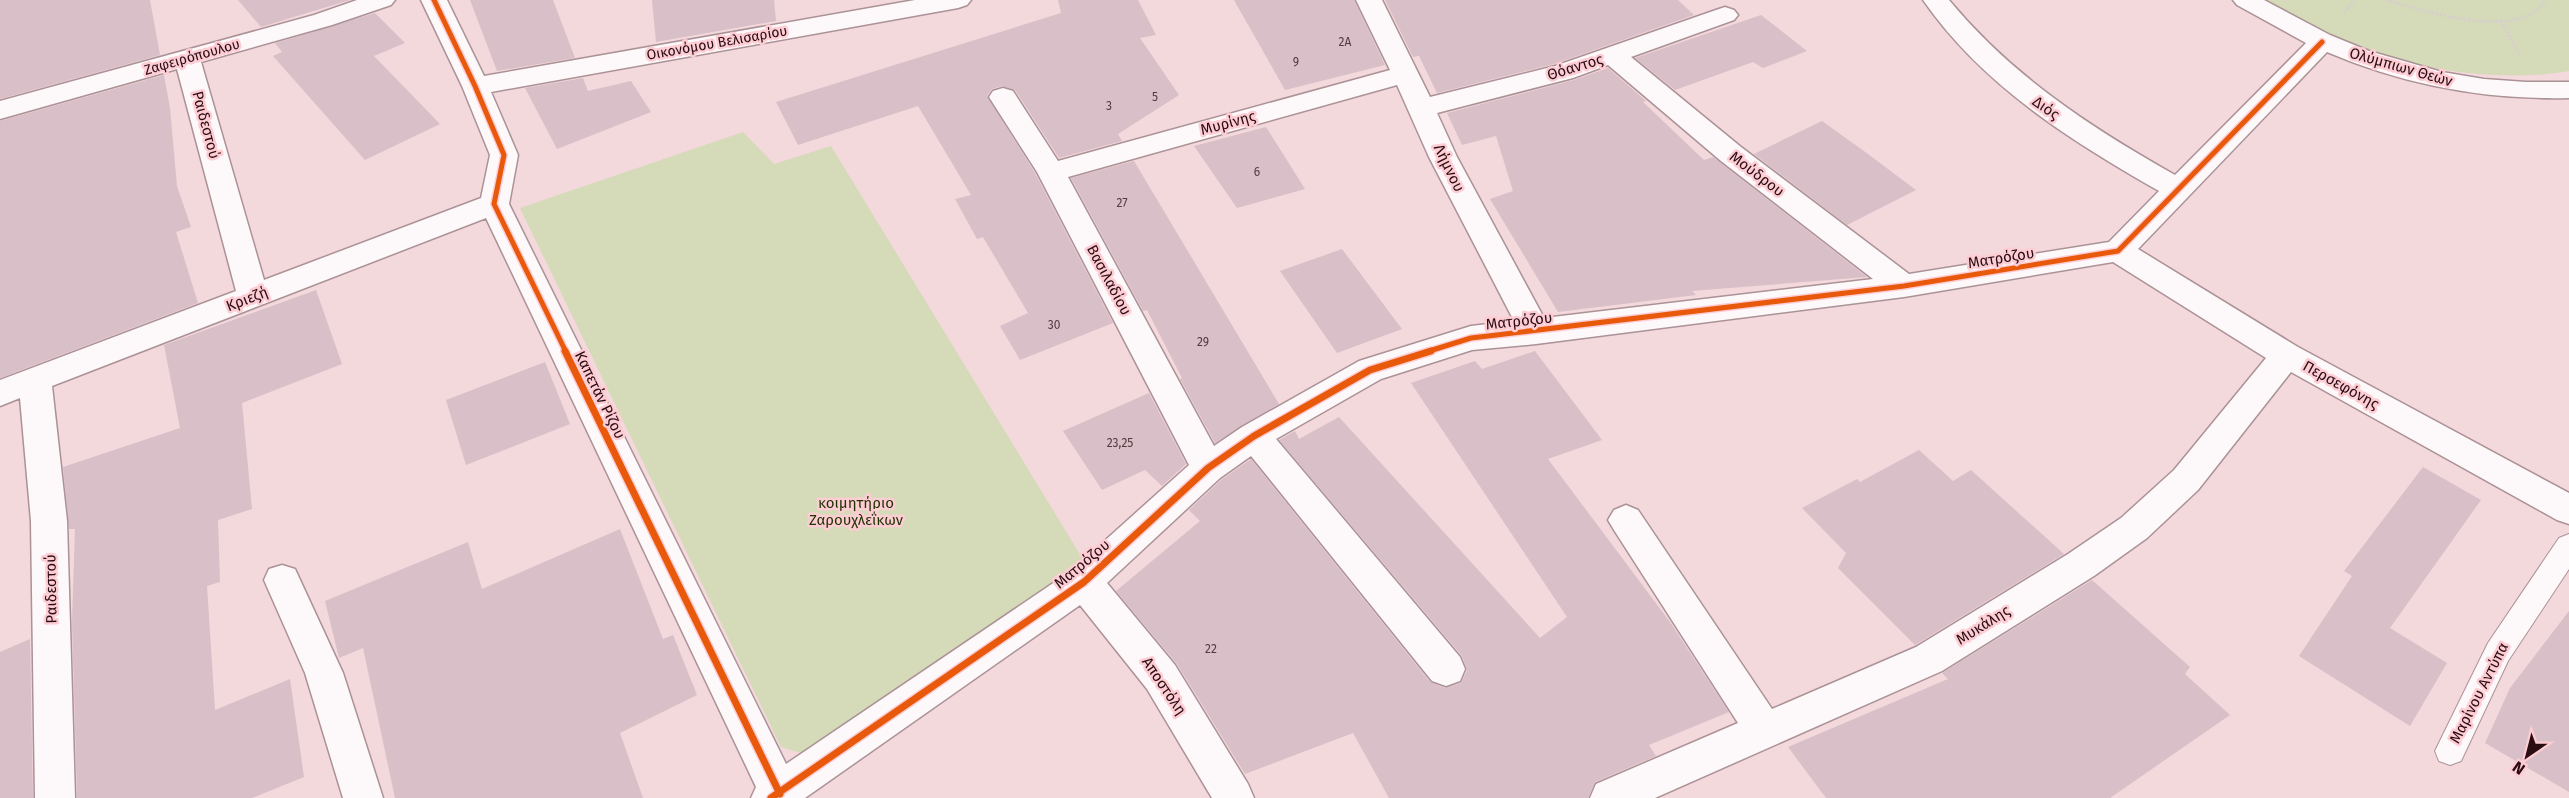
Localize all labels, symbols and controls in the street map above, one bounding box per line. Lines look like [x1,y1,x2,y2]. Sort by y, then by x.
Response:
street label: Οικονόμου Βελισαρίου [645,22,789,64]
street label: Ζαφειρόπουλου [142,35,242,79]
house number: 2A [1339,35,1352,49]
street label: Ολύμπιων Θεών [2347,44,2455,91]
street label: Θόαντος [1545,50,1605,84]
house number: 9 [1293,55,1299,69]
street label: Ραιδεστού [188,89,224,161]
house number: 5 [1152,90,1158,104]
street label: Διός [2029,92,2063,124]
house number: 3 [1106,99,1112,113]
street label: Μυρίνης [1198,107,1258,139]
street label: Λήμνου [1430,141,1468,195]
street label: Μούδρου [1726,148,1788,200]
house number: 6 [1254,165,1260,179]
house number: 27 [1116,196,1128,210]
street label: Βασιλαδίου [1083,242,1135,318]
street label: Ματρόζου [1967,244,2035,272]
street label: Κριεζή [224,283,270,315]
street label: Ματρόζου [1485,309,1553,333]
house number: 30 [1048,318,1061,332]
house number: 29 [1197,335,1209,349]
street label: Καπετάν Ρίζου [571,348,629,442]
street label: Περσεφόνης [2300,357,2382,413]
house number: 23,25 [1107,436,1133,450]
park label: κοιμητήριο Ζαρουχλεΐκων [809,494,904,529]
street label: Ματρόζου [1051,536,1113,592]
street label: Ραιδεστού [41,554,61,624]
street label: Μυκάλης [1953,601,2013,649]
street label: Μαρίνου Αντύπα [2446,639,2512,746]
house number: 22 [1205,642,1217,656]
street label: Αποστόλη [1138,654,1190,718]
north arrow [2497,726,2557,786]
text: N [2509,757,2528,779]

